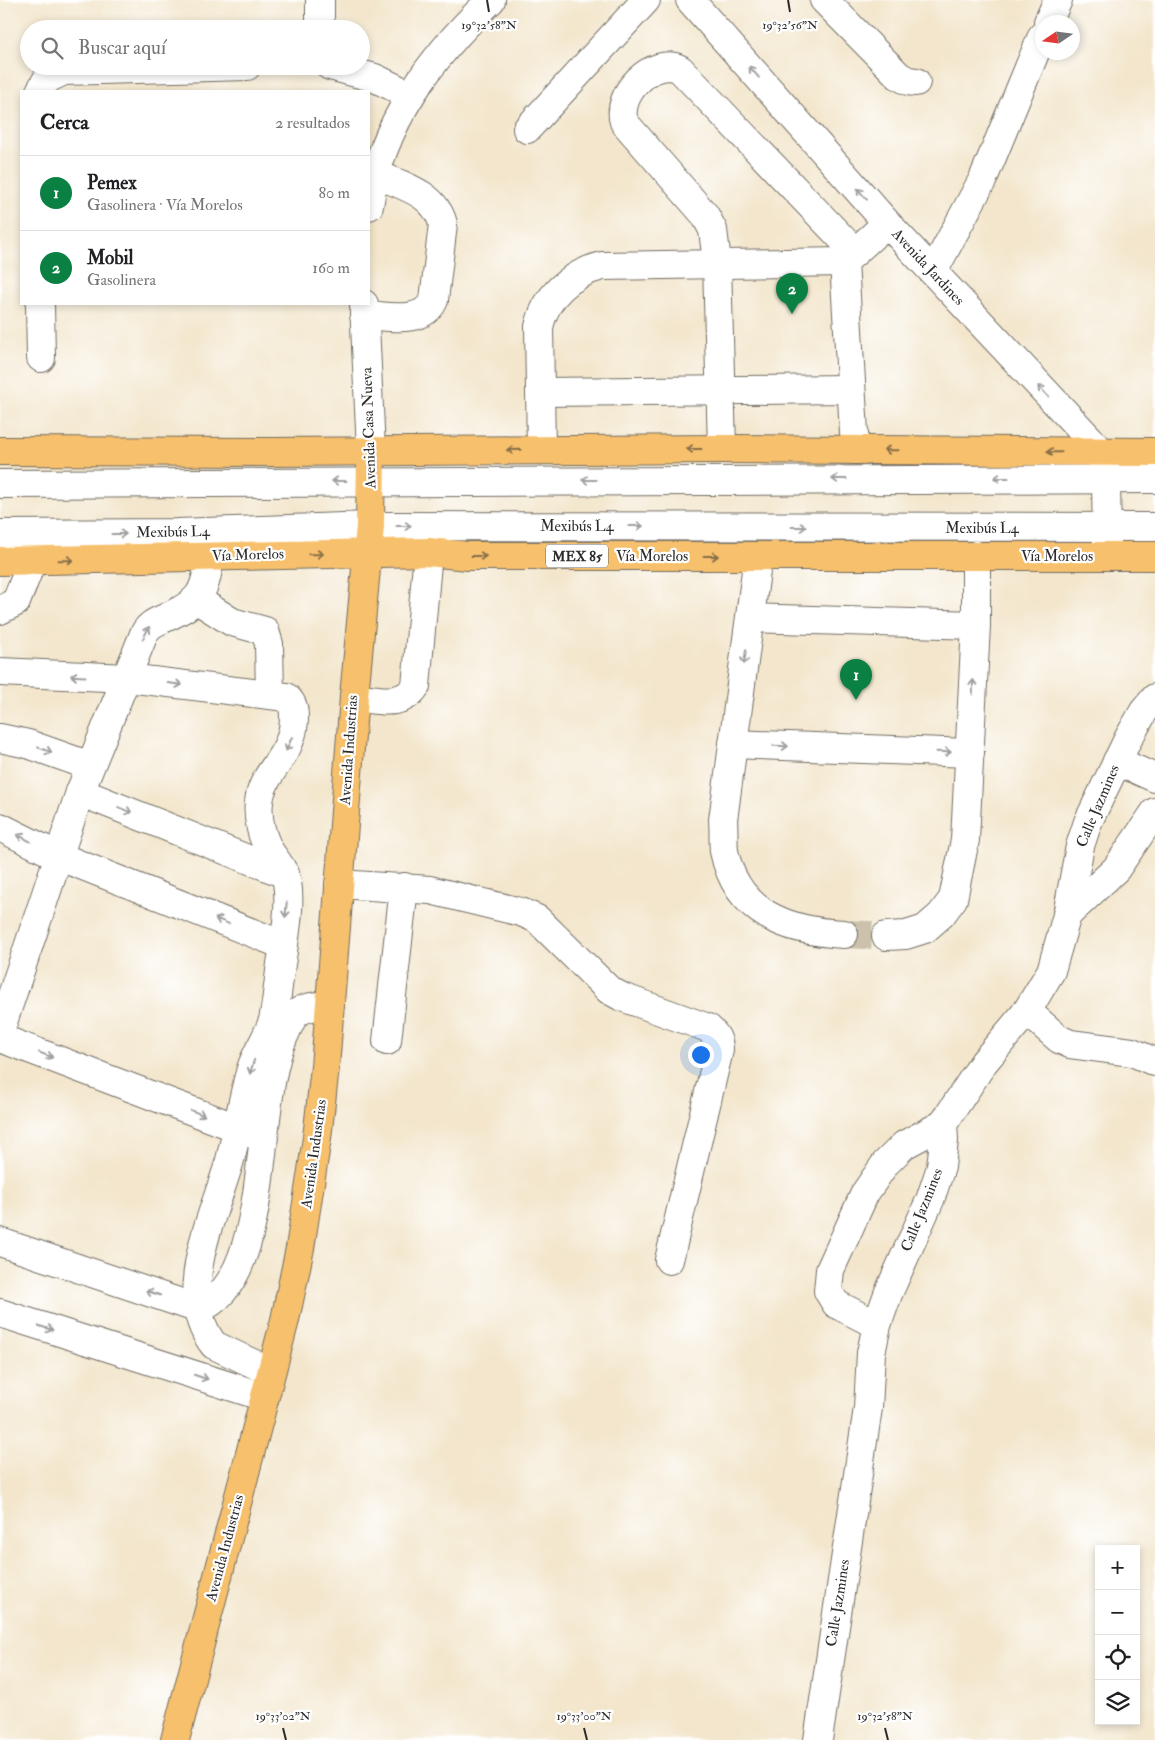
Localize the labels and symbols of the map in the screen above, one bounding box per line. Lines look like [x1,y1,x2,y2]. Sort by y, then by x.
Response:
north arrow [1035,15,1080,60]
text: 19°32'58"N [461,18,517,33]
text: 19°32'56"N [762,18,818,33]
one-way arrow [748,66,760,79]
one-way arrow [856,188,867,201]
street label: Avenida Jardines [886,224,968,310]
pin: 2 [776,273,808,314]
street label: Avenida Casa Nueva [357,366,381,490]
one-way arrow [1037,385,1049,397]
one-way arrow [686,444,702,454]
one-way arrow [506,445,522,455]
one-way arrow [884,445,900,455]
one-way arrow [1046,447,1062,457]
one-way arrow [831,474,848,484]
one-way arrow [994,474,1010,483]
one-way arrow [581,475,598,485]
one-way arrow [331,476,348,486]
street label: Mexibús L4 [540,517,615,536]
street label: Mexibús L4 [945,519,1020,538]
one-way arrow [395,521,411,531]
one-way arrow [628,521,644,531]
street label: Mexibús L4 [136,522,211,542]
one-way arrow [790,522,806,532]
one-way arrow [110,529,126,539]
street label: Vía Morelos [212,544,284,566]
road number: MEX 85 [546,544,608,568]
street label: Vía Morelos [616,547,688,566]
street label: Vía Morelos [1021,547,1093,566]
one-way arrow [308,549,324,559]
one-way arrow [470,551,486,561]
one-way arrow [702,551,719,561]
one-way arrow [58,555,74,565]
one-way arrow [142,626,151,641]
one-way arrow [739,648,749,664]
pin: 1 [840,659,872,700]
one-way arrow [70,671,86,680]
one-way arrow [167,679,183,689]
one-way arrow [968,680,978,696]
street label: Avenida Industrias [336,695,362,806]
one-way arrow [283,736,293,751]
one-way arrow [773,741,789,750]
one-way arrow [37,746,53,755]
one-way arrow [935,748,951,757]
street label: Calle Jazmines [1072,762,1125,851]
one-way arrow [117,806,132,815]
one-way arrow [17,833,32,842]
one-way arrow [282,901,291,917]
one-way arrow [215,916,230,925]
your location [688,1042,714,1068]
one-way arrow [38,1052,53,1061]
one-way arrow [247,1058,257,1074]
street label: Avenida Industrias [297,1098,331,1211]
one-way arrow [189,1109,205,1118]
street label: Calle Jazmines [897,1166,948,1255]
one-way arrow [145,1288,161,1298]
one-way arrow [38,1323,54,1333]
one-way arrow [193,1373,209,1382]
street label: Avenida Industrias [201,1492,248,1605]
street label: Calle Jazmines [822,1558,855,1648]
text: 19°33'02"N [255,1709,311,1724]
text: 19°33'00"N [556,1709,612,1724]
text: 19°32'58"N [857,1709,913,1724]

